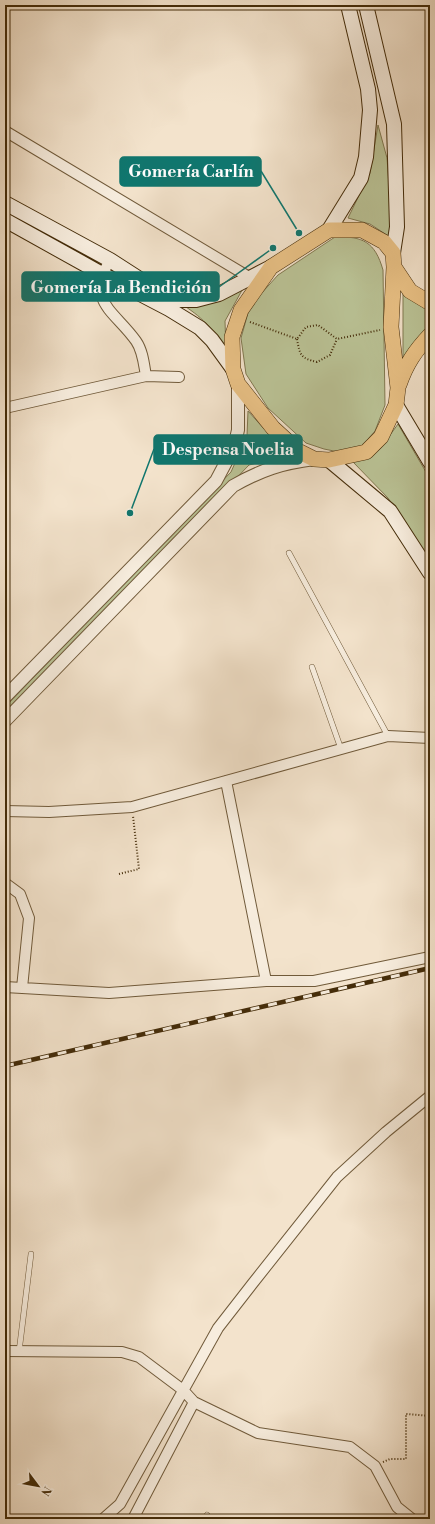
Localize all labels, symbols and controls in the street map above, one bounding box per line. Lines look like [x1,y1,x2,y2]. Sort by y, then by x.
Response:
callout: Gomería Carlín [120,157,261,186]
text: Gomería Carlín [128,161,254,183]
callout: Gomería La Bendición [22,272,219,301]
text: Gomería La Bendición [31,277,212,299]
callout: Despensa Noelia [154,435,302,464]
text: Despensa Noelia [162,439,295,461]
north arrow [18,1466,58,1506]
text: N [37,1483,54,1498]

